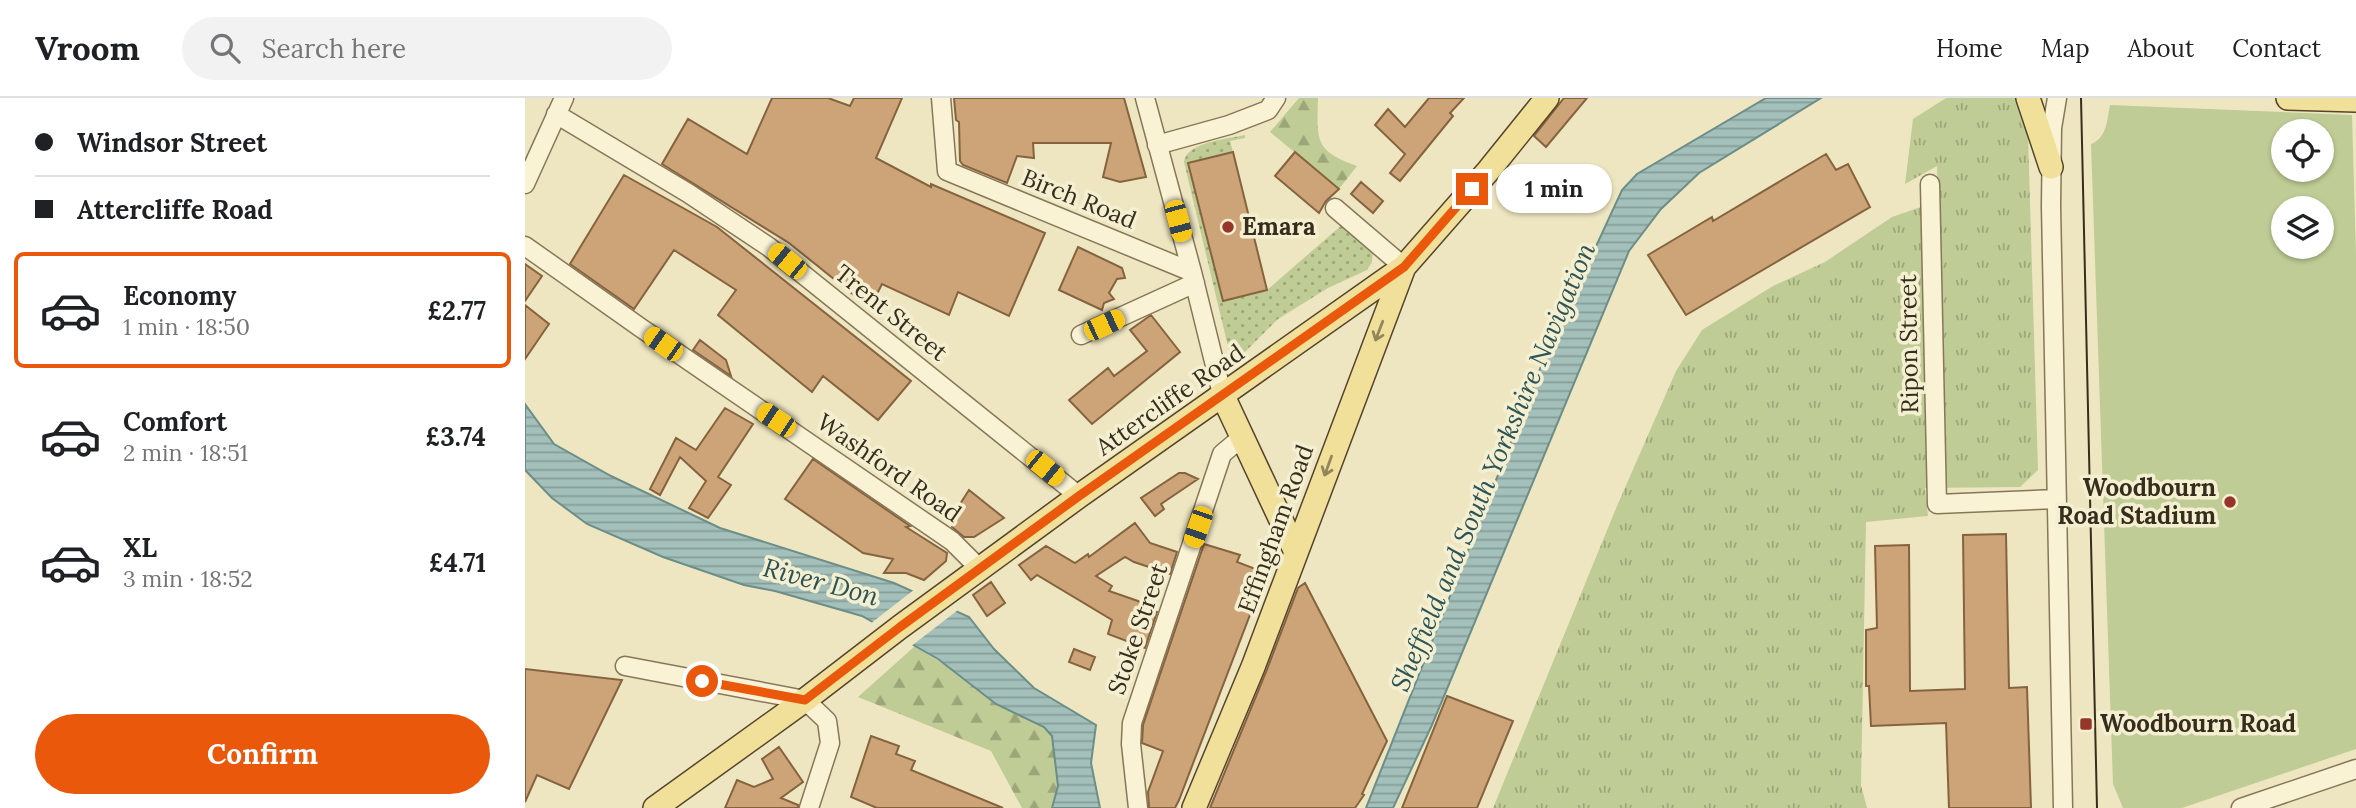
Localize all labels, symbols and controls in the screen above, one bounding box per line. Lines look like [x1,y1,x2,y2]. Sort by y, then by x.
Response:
search box [182,17,672,80]
text: Vroom [35,27,140,69]
icon: search [206,29,244,67]
text: Search here [262,32,406,65]
text: Home [1936,33,2003,64]
text: Map [2041,33,2090,64]
text: About [2128,33,2194,64]
text: Contact [2232,33,2321,64]
map controls [2271,119,2334,259]
button: locate [2271,119,2334,182]
text: Windsor Street [77,126,267,159]
street label: Birch Road [1017,162,1141,236]
callout: 1 min [1497,164,1612,214]
route end [1456,173,1488,205]
text: 1 min [1525,174,1583,203]
text: Attercliffe Road [77,193,273,226]
button: layers [2271,196,2334,259]
car [1163,198,1194,244]
place label: Emara [1242,211,1316,242]
marker: Emara [1220,219,1236,235]
water label: Sheffield and South Yorkshire Navigation [1383,238,1602,696]
car [765,240,810,282]
street label: Trent Street [829,258,955,368]
street label: Ripon Street [1892,273,1925,414]
icon: car [39,279,102,342]
text: Economy [123,279,236,312]
text: £2.77 [427,294,486,327]
car [1081,307,1128,343]
text: 1 min · 18:50 [123,312,250,341]
one-way arrow [1372,319,1385,341]
car [640,323,687,365]
street label: Attercliffe Road [1089,337,1250,463]
car [753,400,800,440]
icon: car [39,405,102,468]
text: Comfort [123,405,227,438]
street label: Washford Road [811,406,968,529]
text: £3.74 [425,420,486,453]
text: 2 min · 18:51 [123,438,248,467]
street label: Effingham Road [1231,440,1320,617]
car [1023,447,1068,489]
one-way arrow [1321,454,1333,476]
place label: Woodbourn Road Stadium [2057,472,2216,531]
marker: Woodbourn Road Stadium [2222,494,2238,510]
car [1182,504,1215,550]
icon: car [39,531,102,594]
text: XL [123,531,157,564]
text: £4.71 [429,546,486,579]
water label: River Don [760,550,882,613]
street label: Stoke Street [1101,558,1175,699]
text: 3 min · 18:52 [123,564,253,593]
route start [686,665,718,697]
place label: Woodbourn Road [2100,708,2296,739]
button: Confirm [35,714,490,794]
marker: Woodbourn Road [2078,716,2094,732]

